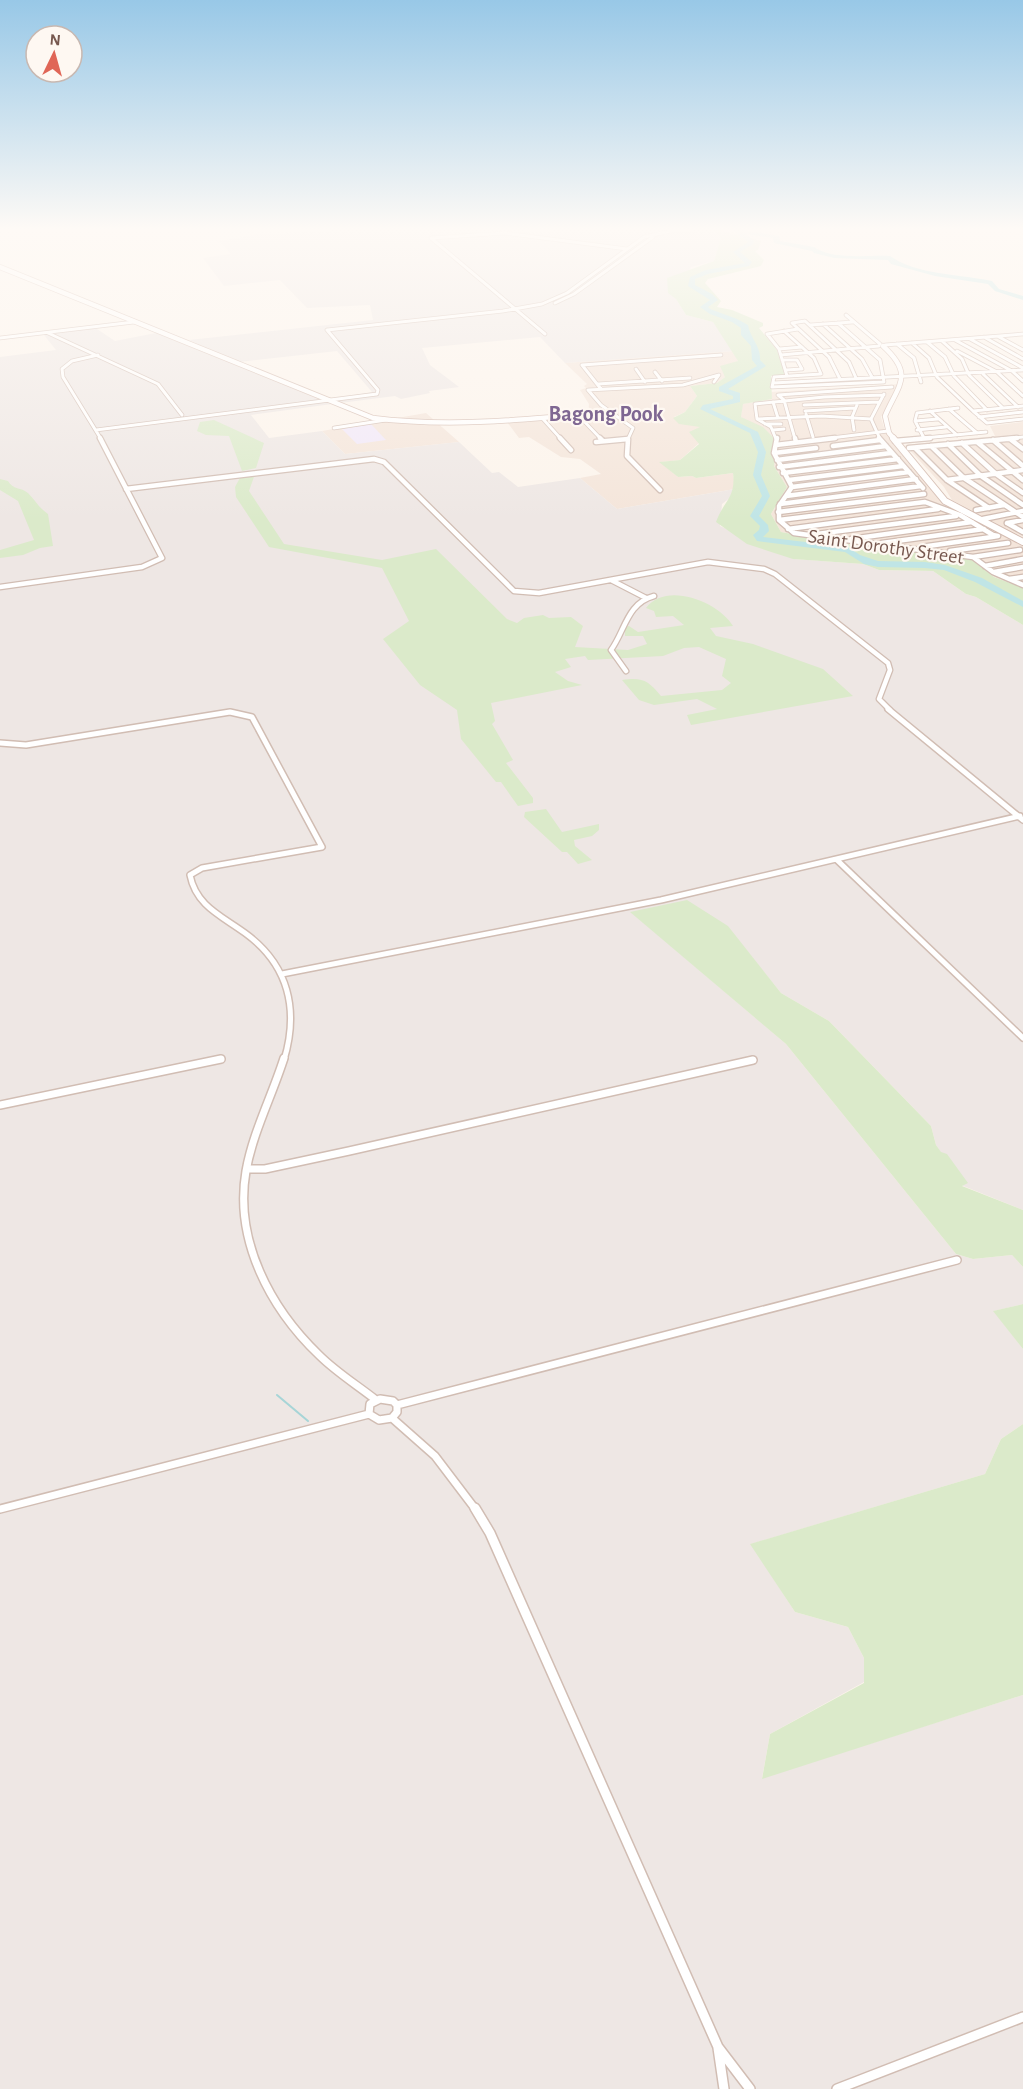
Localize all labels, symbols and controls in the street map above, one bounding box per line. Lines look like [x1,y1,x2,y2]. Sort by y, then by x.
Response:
north arrow [24,24,84,84]
text: N [49,32,61,49]
district label: Bagong Pook [548,403,664,425]
street label: Saint Dorothy Street [807,526,966,568]

